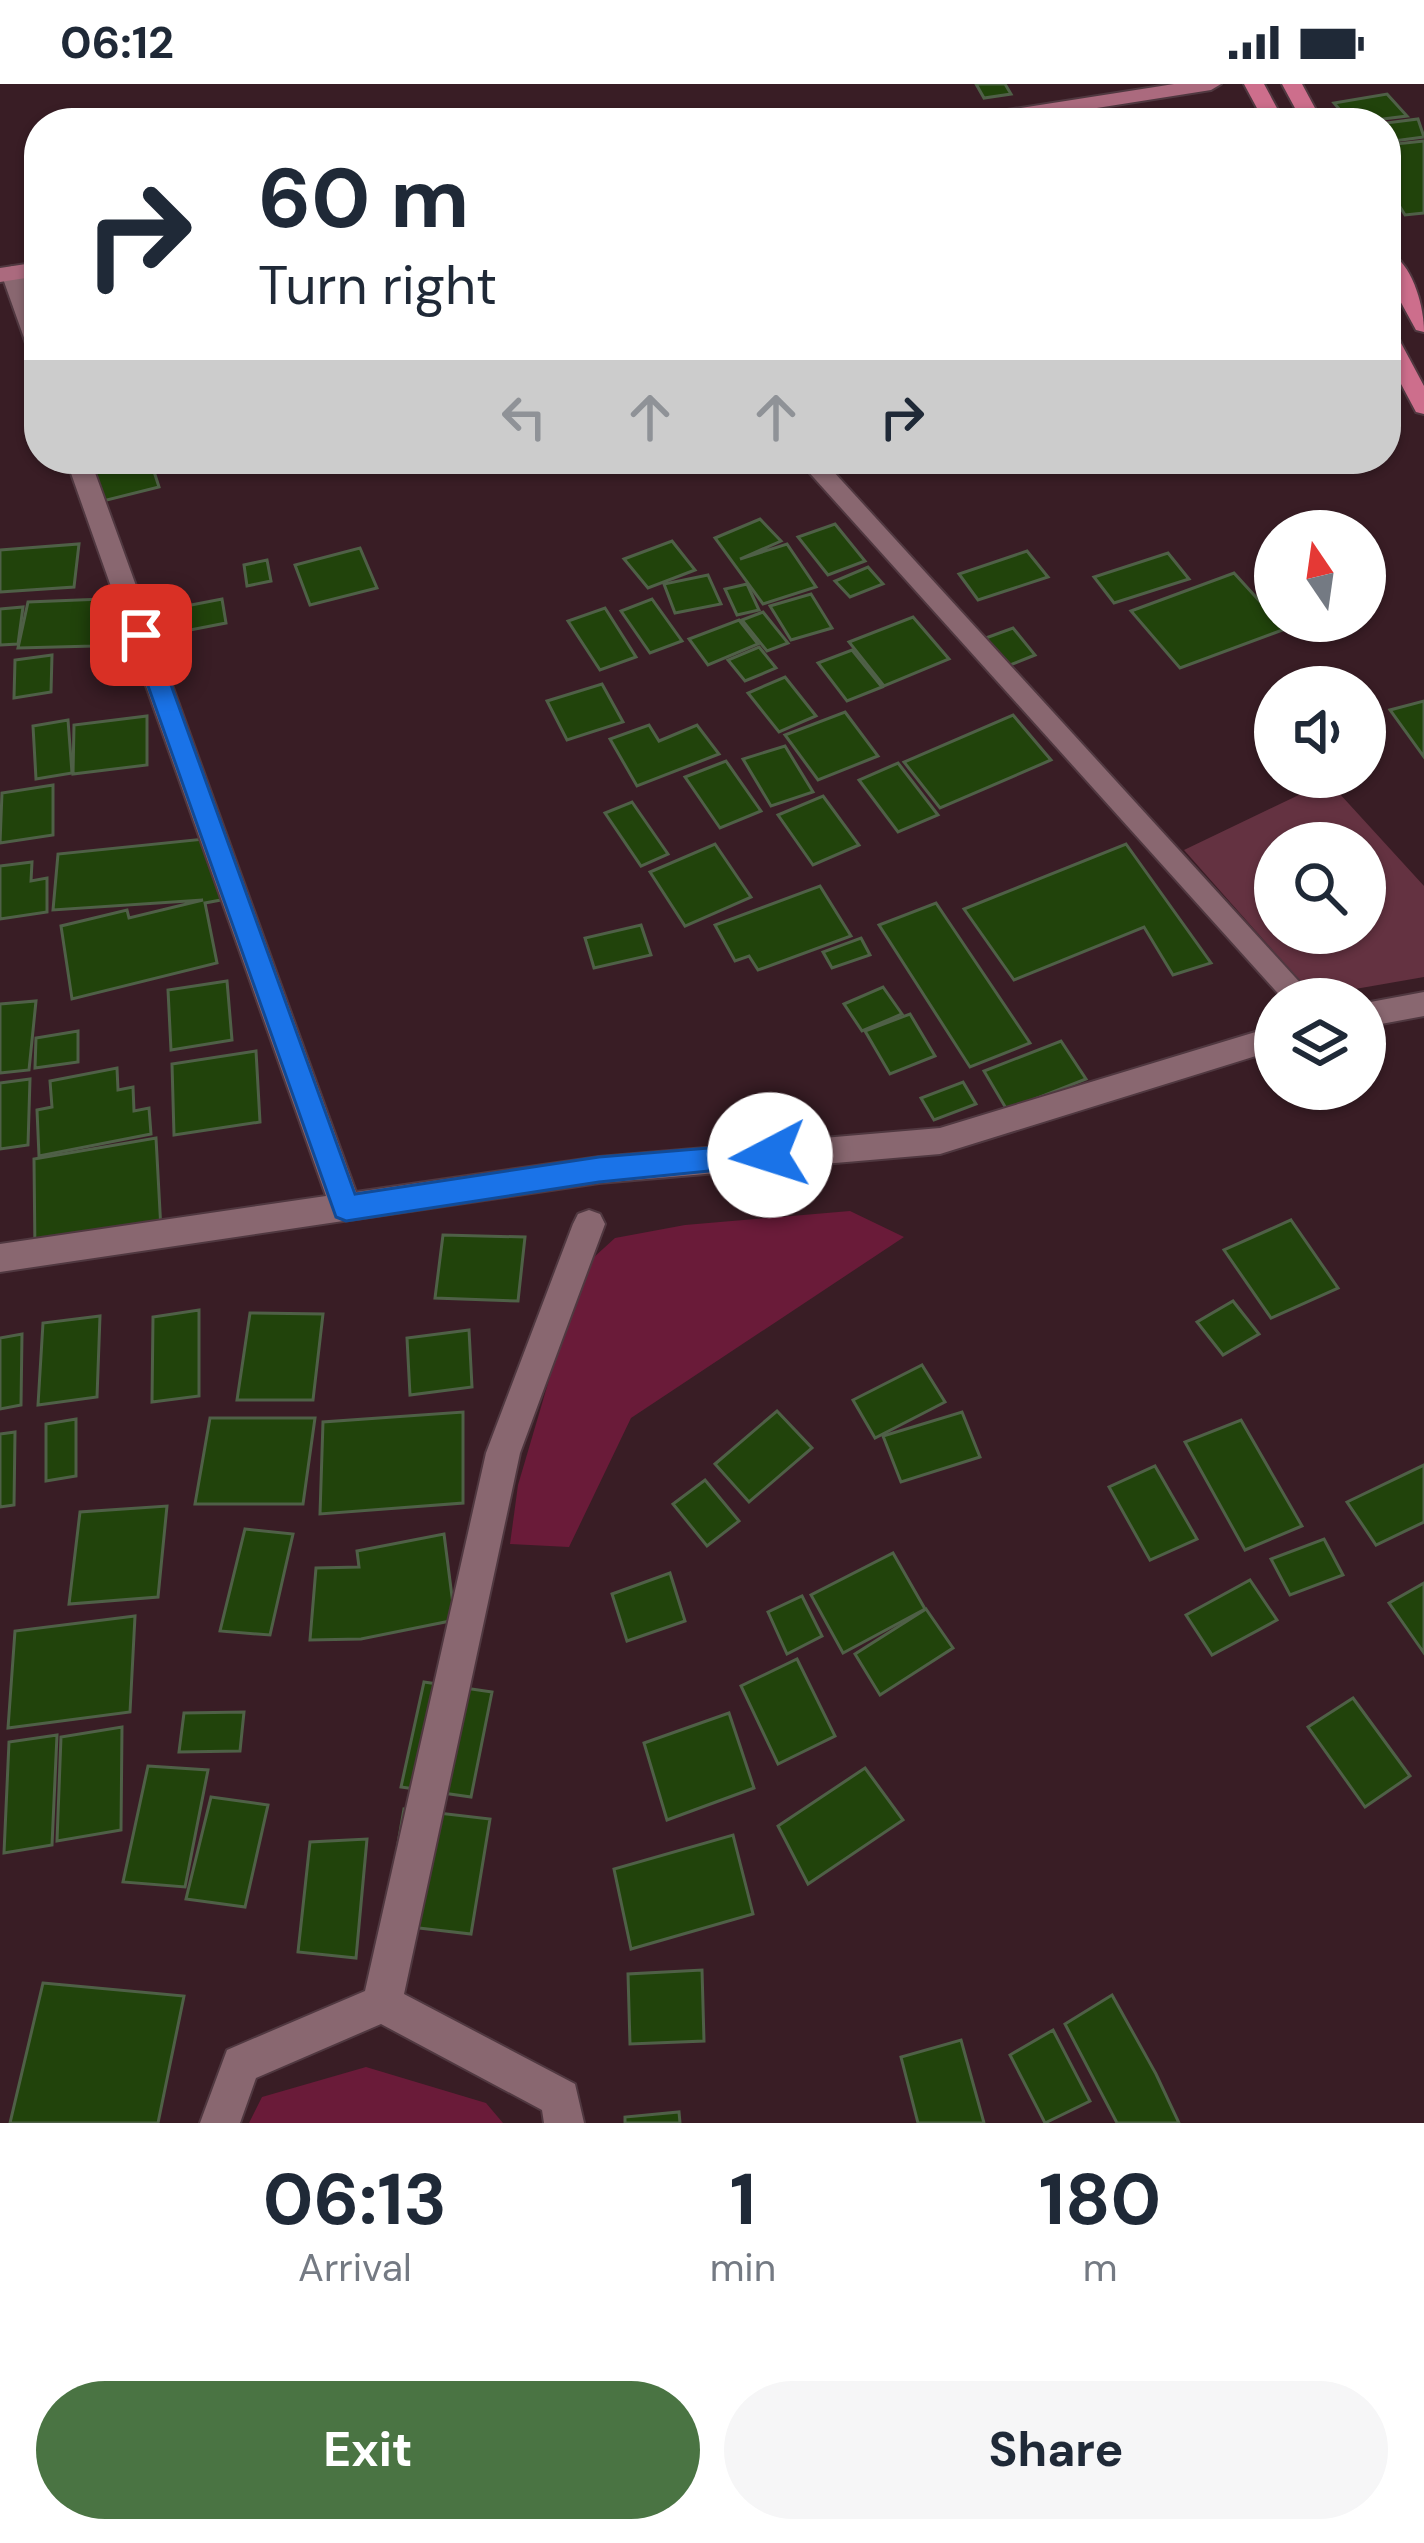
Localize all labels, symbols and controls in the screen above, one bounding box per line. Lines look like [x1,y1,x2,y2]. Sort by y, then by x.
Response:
text: 06:12 [60,13,174,72]
text: 60 m [258,144,469,253]
icon: right [60,156,216,312]
text: Turn right [258,250,497,321]
icon: left [491,384,557,450]
icon: ahead [617,384,683,450]
icon: ahead [743,384,809,450]
icon: right [869,384,935,450]
north arrow [1254,510,1386,642]
map controls [1254,510,1386,1110]
pin [90,584,192,686]
icon: arrive [108,602,174,668]
button: sound [1254,666,1386,798]
button: search [1254,822,1386,954]
button: layers [1254,978,1386,1110]
position arrow [707,1092,833,1218]
text: 06:13 [263,2153,447,2246]
text: 1 [730,2153,756,2246]
text: 180 [1039,2153,1161,2246]
text: Arrival [298,2242,412,2293]
text: min [710,2242,776,2293]
text: m [1083,2242,1117,2293]
button: Exit [36,2381,700,2519]
button: Share [724,2381,1388,2519]

